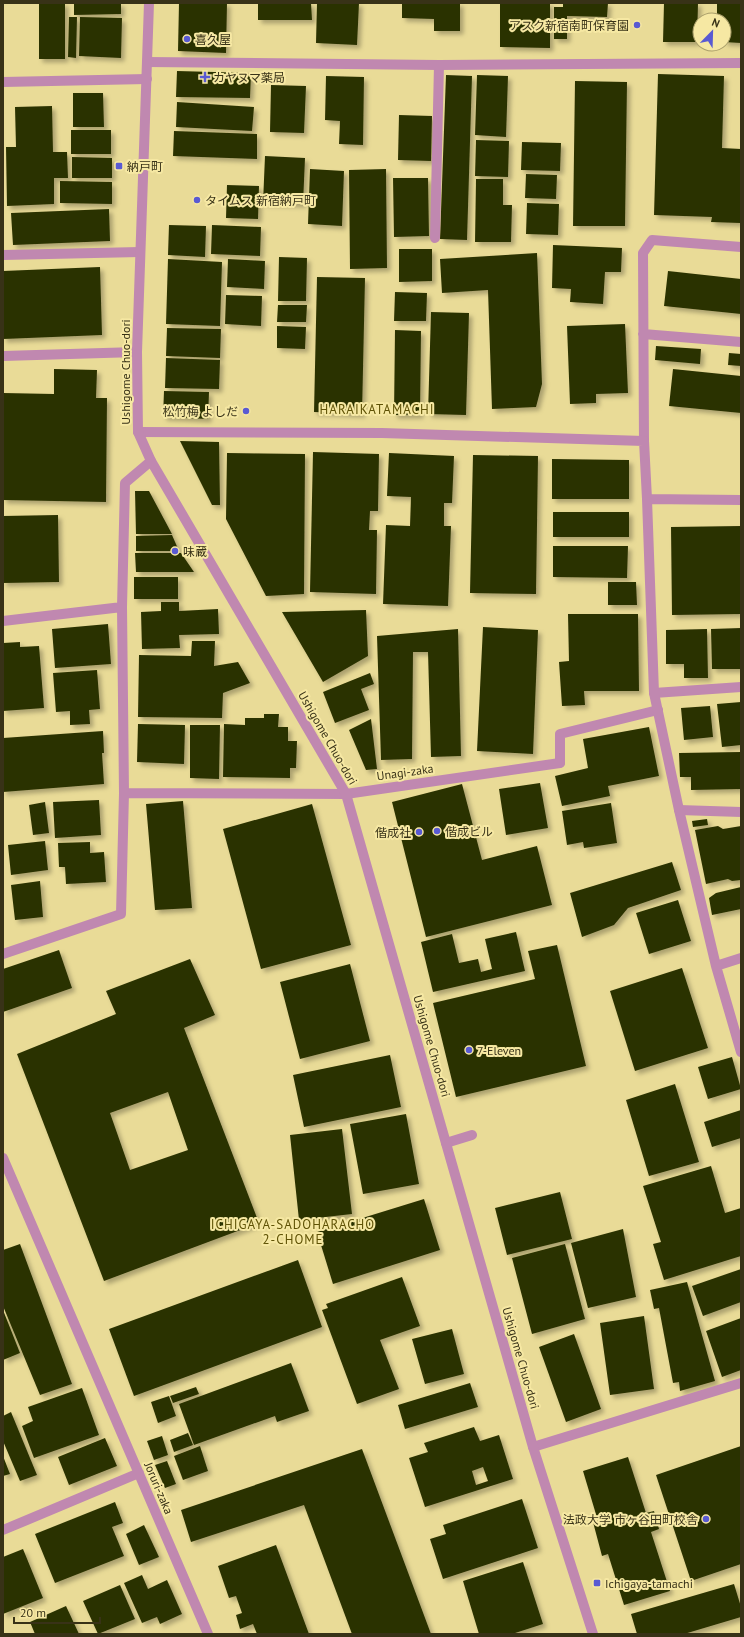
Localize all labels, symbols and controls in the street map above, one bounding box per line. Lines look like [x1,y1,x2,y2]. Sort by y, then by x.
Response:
north arrow [692,12,732,52]
text: N [710,15,722,31]
place label: アスク新宿南町保育園 [509,18,629,33]
marker: アスク新宿南町保育園 [632,20,642,30]
place label: 喜久屋 [195,32,231,47]
marker: 喜久屋 [182,34,192,44]
place label: カヤヌマ薬局 [213,70,285,85]
marker: カヤヌマ薬局 [200,72,210,82]
place label: 納戸町 [127,159,163,174]
marker: 納戸町 [114,161,124,171]
place label: タイムス 新宿納戸町 [205,193,316,208]
marker: タイムス 新宿納戸町 [192,195,202,205]
street label: Ushigome Chuo-dori [118,319,133,425]
district label: HARAIKATAMACHI [320,401,434,418]
place label: 松竹梅 よしだ [163,404,238,419]
marker: 松竹梅 よしだ [241,406,251,416]
place label: 味蔵 [183,544,207,559]
marker: 味蔵 [170,546,180,556]
street label: Ushigome Chuo-dori [295,689,361,787]
street label: Unagi-zaka [376,761,434,783]
place label: 偕成ビル [445,824,493,839]
place label: 偕成社 [375,825,411,840]
marker: 偕成ビル [432,826,442,836]
marker: 偕成社 [414,827,424,837]
street label: Ushigome Chuo-dori [410,993,454,1099]
place label: 7-Eleven [477,1043,521,1058]
marker: 7-Eleven [464,1045,474,1055]
district label: ICHIGAYA-SADOHARACHO 2-CHOME [211,1216,375,1248]
street label: Ushigome Chuo-dori [499,1305,543,1411]
street label: Joruri-zaka [141,1459,177,1516]
place label: 法政大学 市ヶ谷田町校舎 [563,1512,698,1527]
marker: 法政大学 市ヶ谷田町校舎 [701,1514,711,1524]
place label: Ichigaya-tamachi [605,1576,693,1591]
marker: Ichigaya-tamachi [592,1578,602,1588]
scale bar [14,1599,100,1625]
text: 20 m [20,1605,46,1620]

